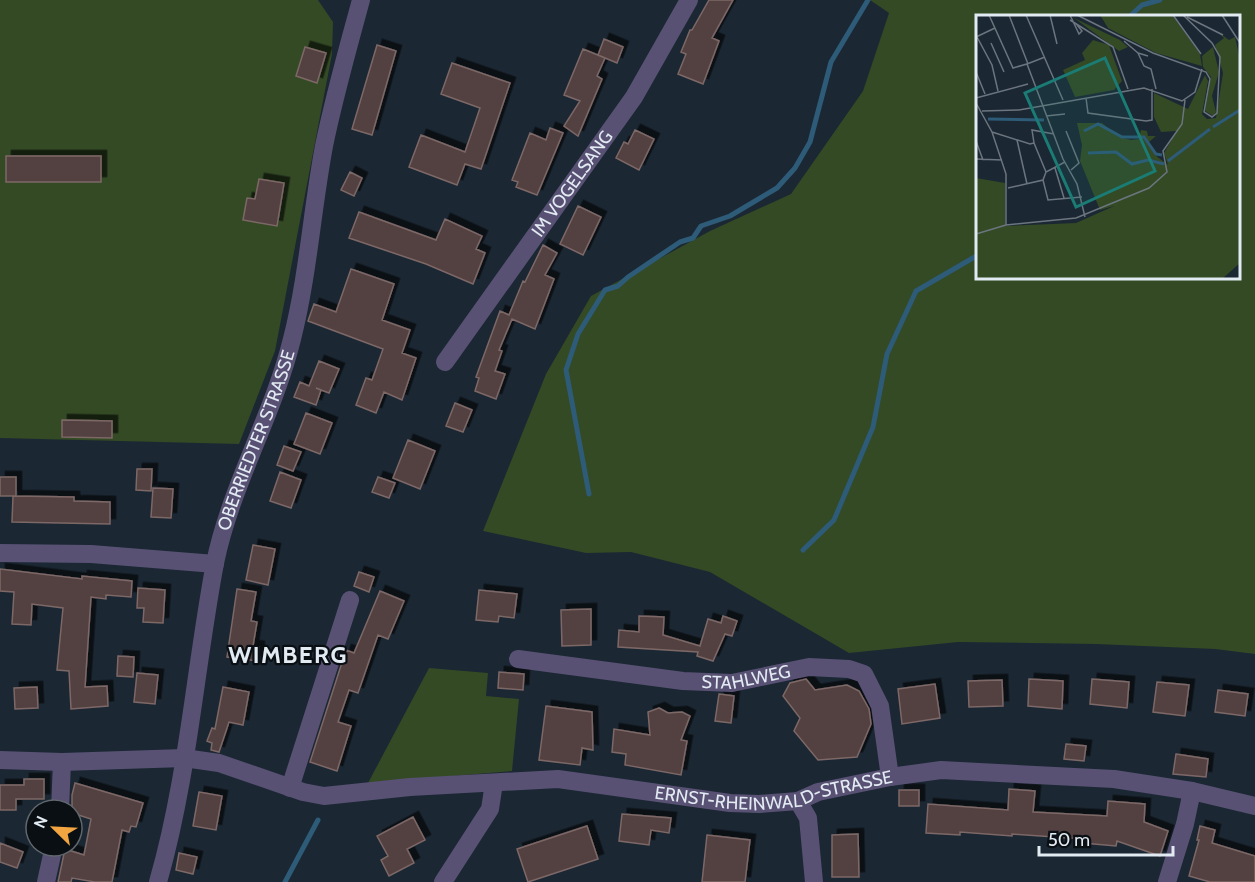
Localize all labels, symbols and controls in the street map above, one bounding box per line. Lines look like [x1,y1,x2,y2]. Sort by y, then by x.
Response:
inset map [976,15,1240,279]
street label: IM VOGELSANG [527,126,618,241]
street label: OBERRIEDTER STRASSE [213,347,300,533]
district label: WIMBERG [228,640,348,669]
street label: STAHLWEG [701,660,792,694]
street label: ERNST-RHEINWALD-STRASSE [653,766,894,815]
north arrow [24,798,84,858]
text: N [30,813,52,831]
scale bar [1039,819,1172,857]
text: 50 m [1048,829,1090,851]

